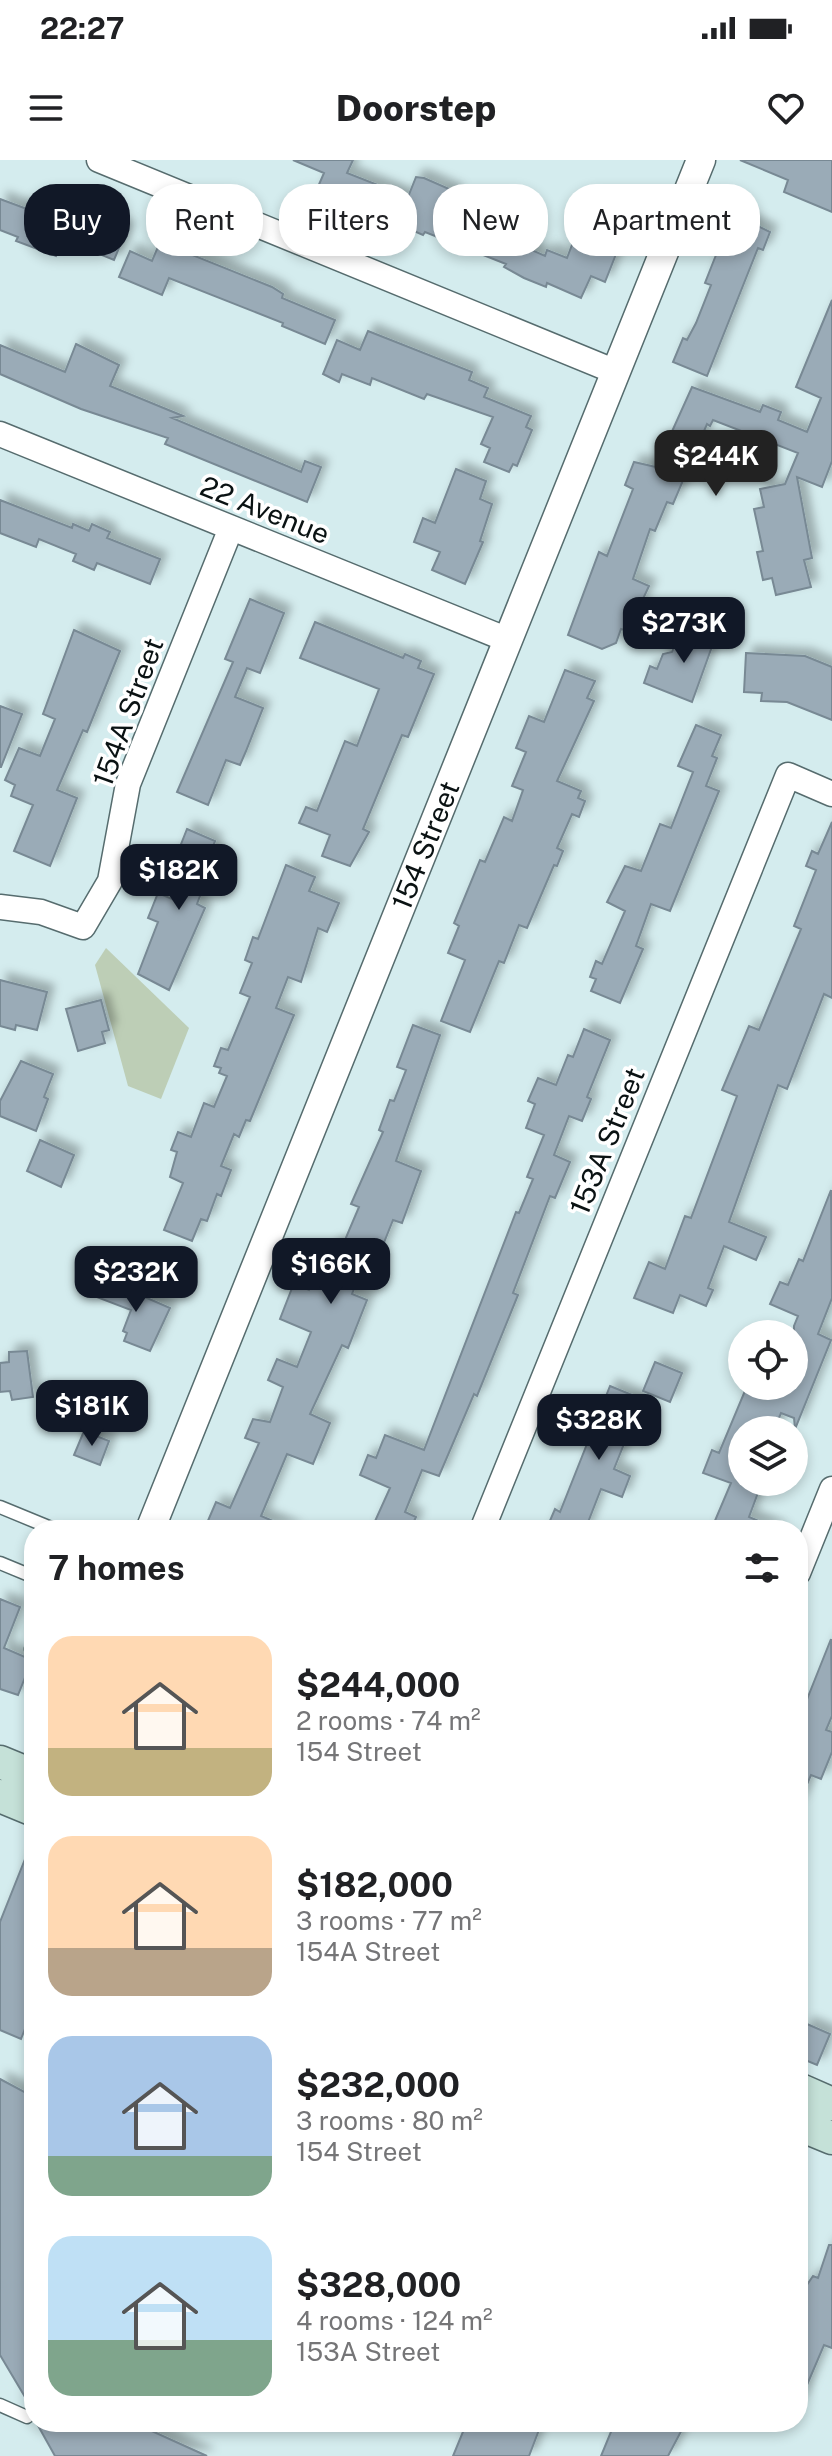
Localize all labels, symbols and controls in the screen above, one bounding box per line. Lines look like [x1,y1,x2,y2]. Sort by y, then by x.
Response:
text: 22:27 [40,10,125,46]
icon: menu [24,86,68,130]
icon: heart [764,86,808,130]
text: Doorstep [336,87,496,129]
chip: Buy [24,184,130,256]
chip: Rent [146,184,263,256]
chip: Filters [279,184,417,256]
chip: New [433,184,548,256]
chip: Apartment [564,184,760,256]
pin: $244K [660,430,772,498]
text: $244K [673,440,759,471]
street label: 22 Avenue [196,469,335,550]
pin: $273K [628,597,740,665]
text: $273K [641,607,727,638]
street label: 154A Street [85,633,170,790]
street label: 154 Street [384,776,466,914]
pin: $182K [123,844,235,912]
text: $182K [138,854,220,885]
street label: 153A Street [562,1063,651,1219]
pin: $166K [275,1238,387,1306]
pin: $232K [80,1246,192,1314]
text: $166K [290,1248,372,1279]
text: $232K [93,1256,179,1287]
map controls [728,1320,808,1496]
button: locate [728,1320,808,1400]
pin: $181K [36,1380,148,1448]
text: $181K [54,1390,130,1421]
pin: $328K [543,1394,655,1462]
text: $328K [555,1404,643,1435]
button: layers [728,1416,808,1496]
icon: filters [740,1546,784,1590]
text: 7 homes [48,1548,185,1588]
text: $244,000 [296,1665,460,1705]
icon: home [112,1668,208,1764]
text: 2 rooms · 74 m² [296,1705,481,1736]
text: 154 Street [296,1736,422,1767]
text: $182,000 [296,1865,453,1905]
icon: home [112,1868,208,1964]
text: 3 rooms · 77 m² [296,1905,482,1936]
text: 154A Street [296,1936,440,1967]
text: $232,000 [296,2065,460,2105]
icon: home [112,2068,208,2164]
text: 3 rooms · 80 m² [296,2105,483,2136]
text: 154 Street [296,2136,422,2167]
text: $328,000 [296,2265,461,2305]
icon: home [112,2268,208,2364]
text: 4 rooms · 124 m² [296,2305,493,2336]
text: 153A Street [296,2336,440,2367]

